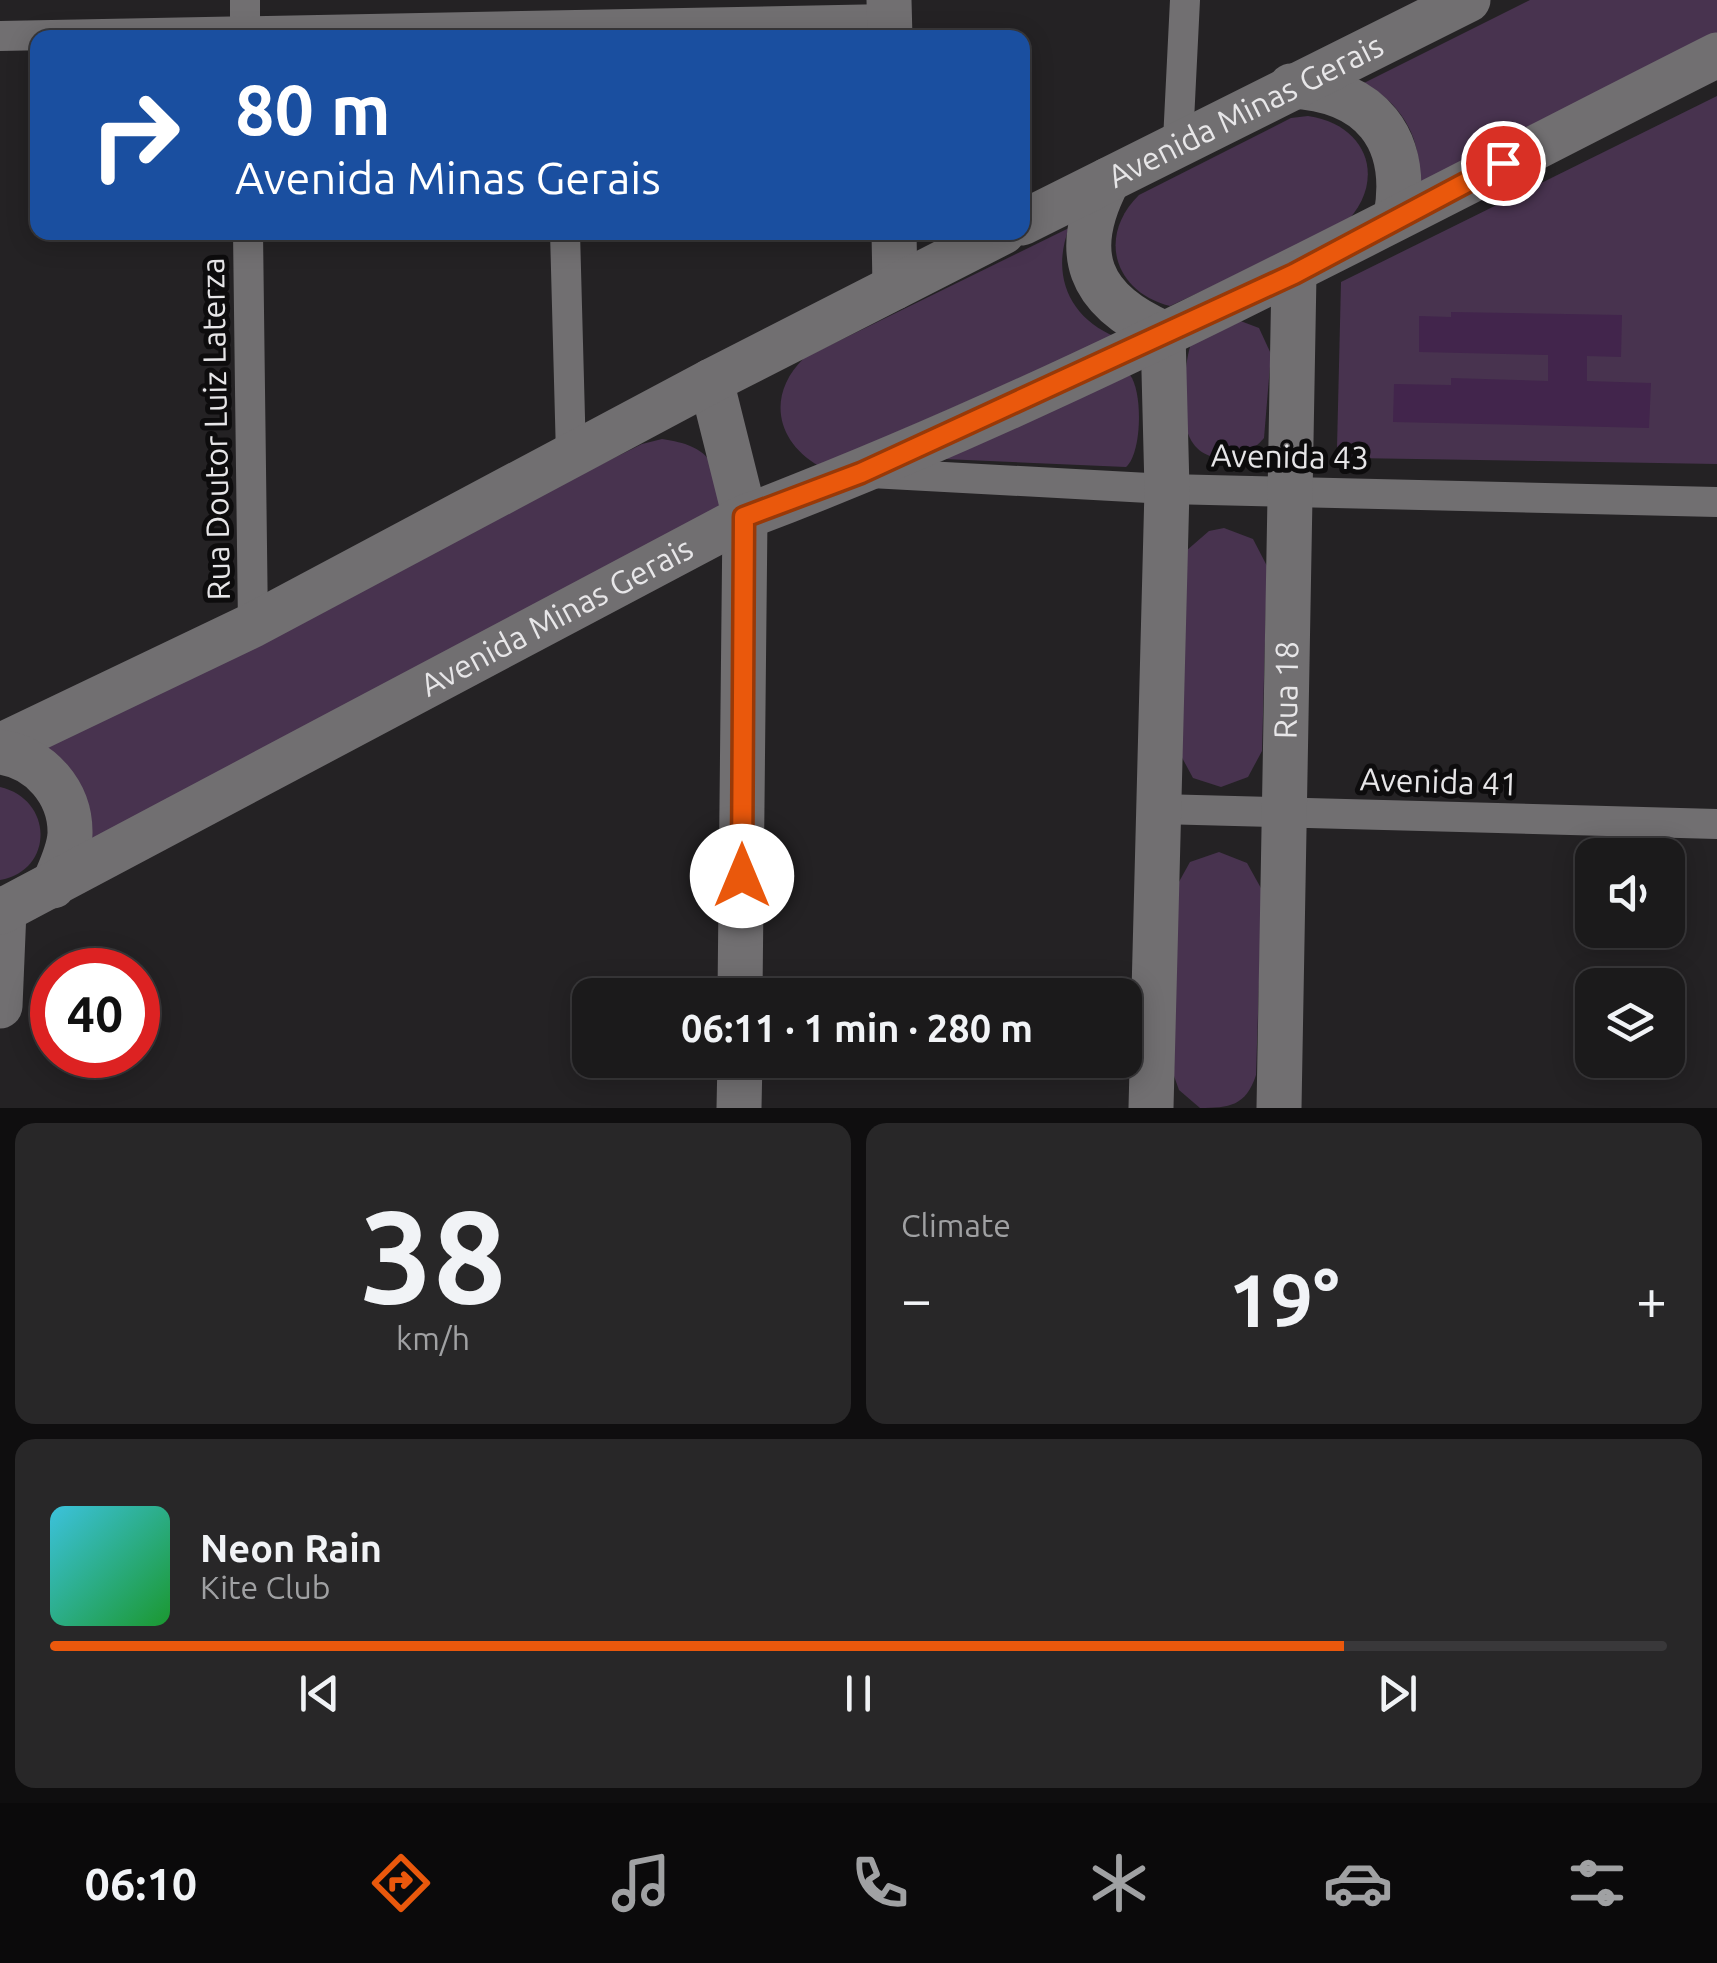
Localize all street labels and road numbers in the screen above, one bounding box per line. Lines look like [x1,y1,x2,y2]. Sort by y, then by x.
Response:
street label: Avenida Minas Gerais [1102,26,1389,194]
street label: Rua Doutor Luiz Laterza [194,257,236,601]
street label: Avenida 43 [1211,437,1369,475]
street label: Avenida Minas Gerais [414,529,698,703]
street label: Rua 18 [1267,641,1304,739]
street label: Avenida 41 [1359,760,1519,802]

